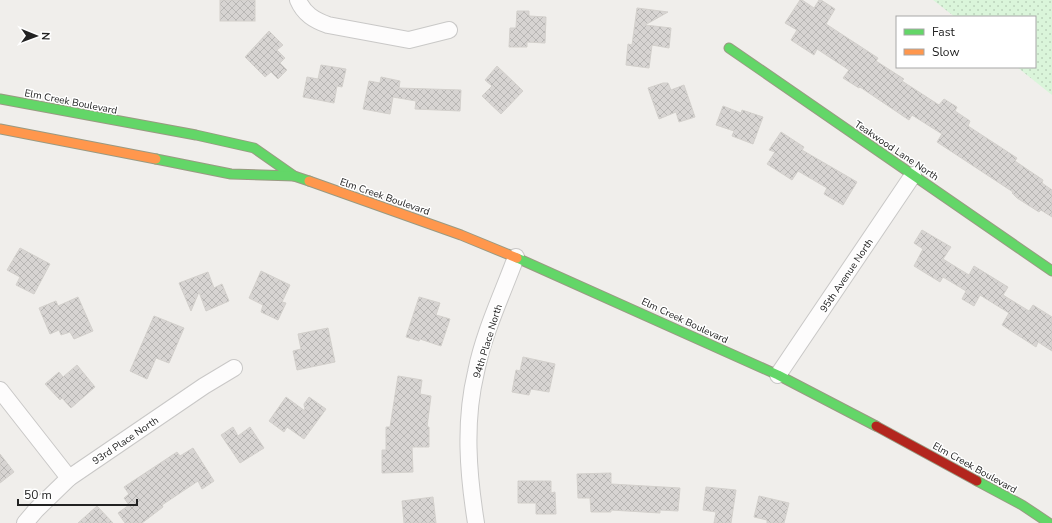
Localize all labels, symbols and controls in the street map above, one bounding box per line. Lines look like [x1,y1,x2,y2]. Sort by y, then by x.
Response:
north arrow [16,16,56,56]
legend [896,16,1036,68]
text: Fast [932,24,955,40]
text: N [38,32,53,40]
text: Slow [932,44,960,60]
street label: Elm Creek Boulevard [23,86,119,118]
street label: Teakwood Lane North [852,117,941,184]
street label: Elm Creek Boulevard [338,175,432,219]
street label: 95th Avenue North [817,236,877,315]
street label: Elm Creek Boulevard [639,295,730,347]
street label: 94th Place North [470,303,506,380]
street label: 93rd Place North [90,414,161,468]
street label: Elm Creek Boulevard [930,439,1019,497]
scale bar [18,481,137,507]
text: 50 m [24,487,52,503]

